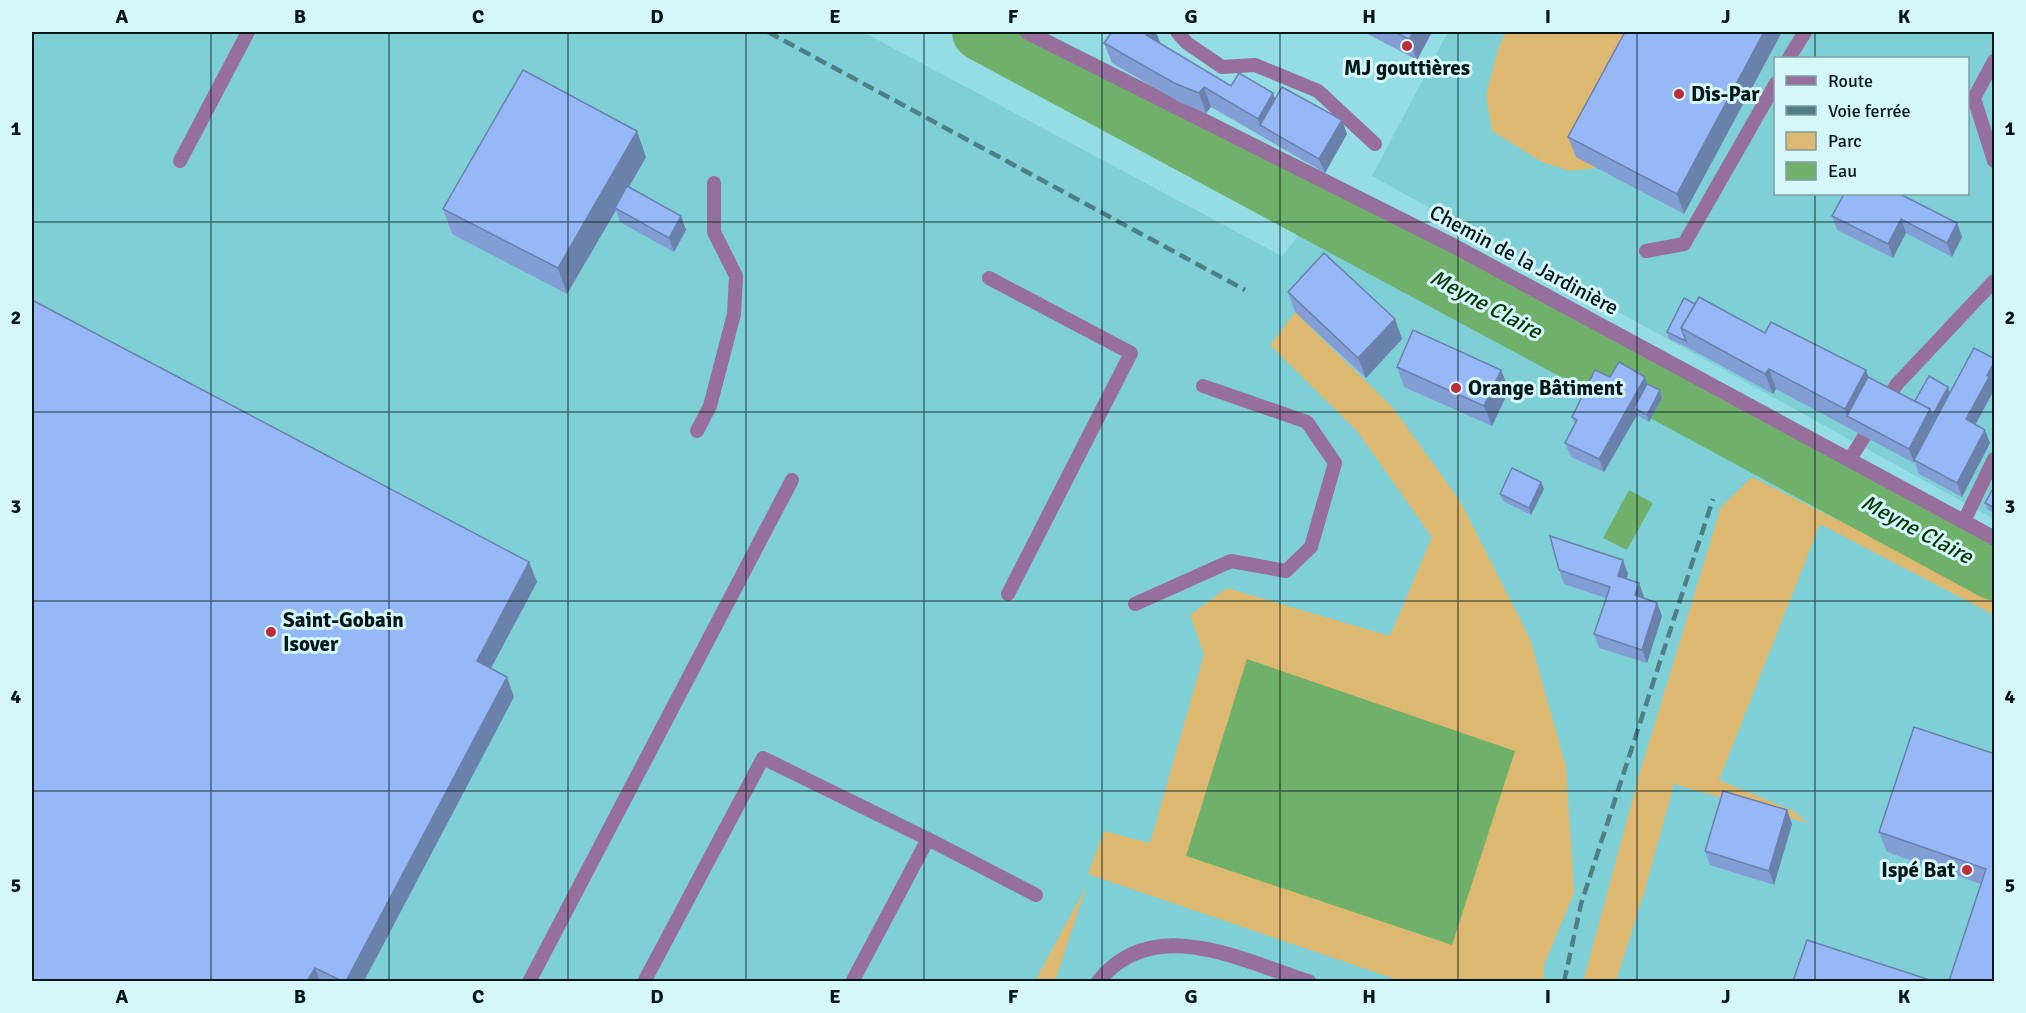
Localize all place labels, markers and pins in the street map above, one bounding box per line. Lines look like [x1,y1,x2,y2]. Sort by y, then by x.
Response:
marker: MJ gouttières [1400,39,1414,53]
place label: MJ gouttières [1344,55,1470,81]
place label: Dis-Par [1691,81,1760,107]
marker: Dis-Par [1672,87,1686,101]
place label: Orange Bâtiment [1468,375,1623,401]
marker: Orange Bâtiment [1449,381,1463,395]
place label: Saint-Gobain Isover [283,607,404,657]
marker: Saint-Gobain Isover [264,625,278,639]
place label: Ispé Bat [1881,857,1955,883]
marker: Ispé Bat [1960,863,1974,877]

